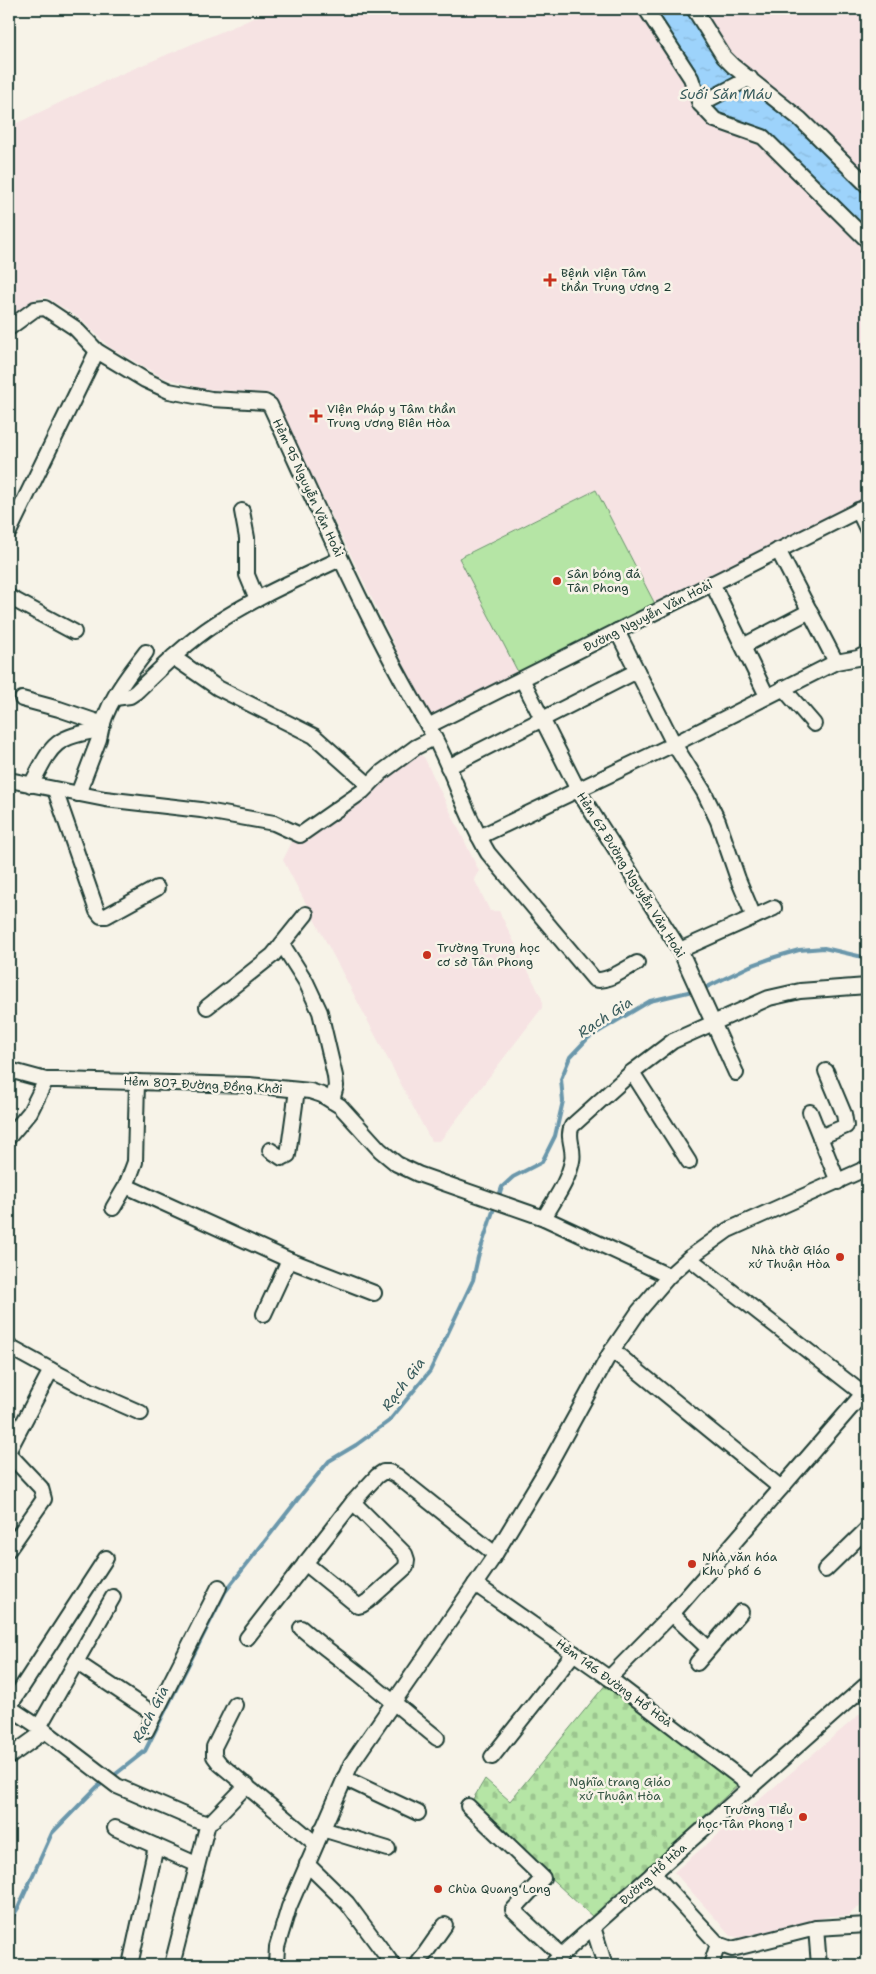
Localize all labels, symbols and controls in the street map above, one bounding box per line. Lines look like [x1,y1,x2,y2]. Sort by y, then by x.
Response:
water label: Suối Săn Máu [680,85,772,103]
place label: Bệnh viện Tâm thần Trung ương 2 [561,265,672,295]
marker: Bệnh viện Tâm thần Trung ương 2 [543,273,557,287]
place label: Viện Pháp y Tâm thần Trung ương Biên Hòa [327,401,456,431]
marker: Viện Pháp y Tâm thần Trung ương Biên Hòa [309,409,323,423]
street label: Hẻm 95 Nguyễn Văn Hoài [269,416,347,560]
place label: Sân bóng đá Tân Phong [567,566,641,596]
marker: Sân bóng đá Tân Phong [551,575,563,587]
street label: Đường Nguyễn Văn Hoài [581,576,715,656]
street label: Hẻm 67 Đường Nguyễn Văn Hoài [573,789,689,961]
place label: Trường Trung học cơ sở Tân Phong [437,940,540,970]
marker: Trường Trung học cơ sở Tân Phong [421,949,433,961]
water label: Rạch Gia [574,993,636,1041]
street label: Hẻm 807 Đường Đồng Khởi [123,1073,283,1097]
place label: Nhà thờ Giáo xứ Thuận Hòa [749,1242,831,1272]
marker: Nhà thờ Giáo xứ Thuận Hòa [834,1251,846,1263]
water label: Rạch Gia [377,1354,429,1414]
place label: Nhà văn hóa Khu phố 6 [702,1549,778,1579]
marker: Nhà văn hóa Khu phố 6 [686,1558,698,1570]
street label: Hẻm 146 Đường Hồ Hoà [553,1635,676,1731]
water label: Rạch Gia [128,1683,172,1745]
park label: Nghĩa trang Giáo xứ Thuận Hòa [569,1774,671,1804]
place label: Trường Tiểu học Tân Phong 1 [698,1802,793,1832]
marker: Trường Tiểu học Tân Phong 1 [797,1811,809,1823]
street label: Đường Hồ Hòa [616,1839,690,1909]
place label: Chùa Quang Long [448,1881,551,1897]
marker: Chùa Quang Long [432,1883,444,1895]

